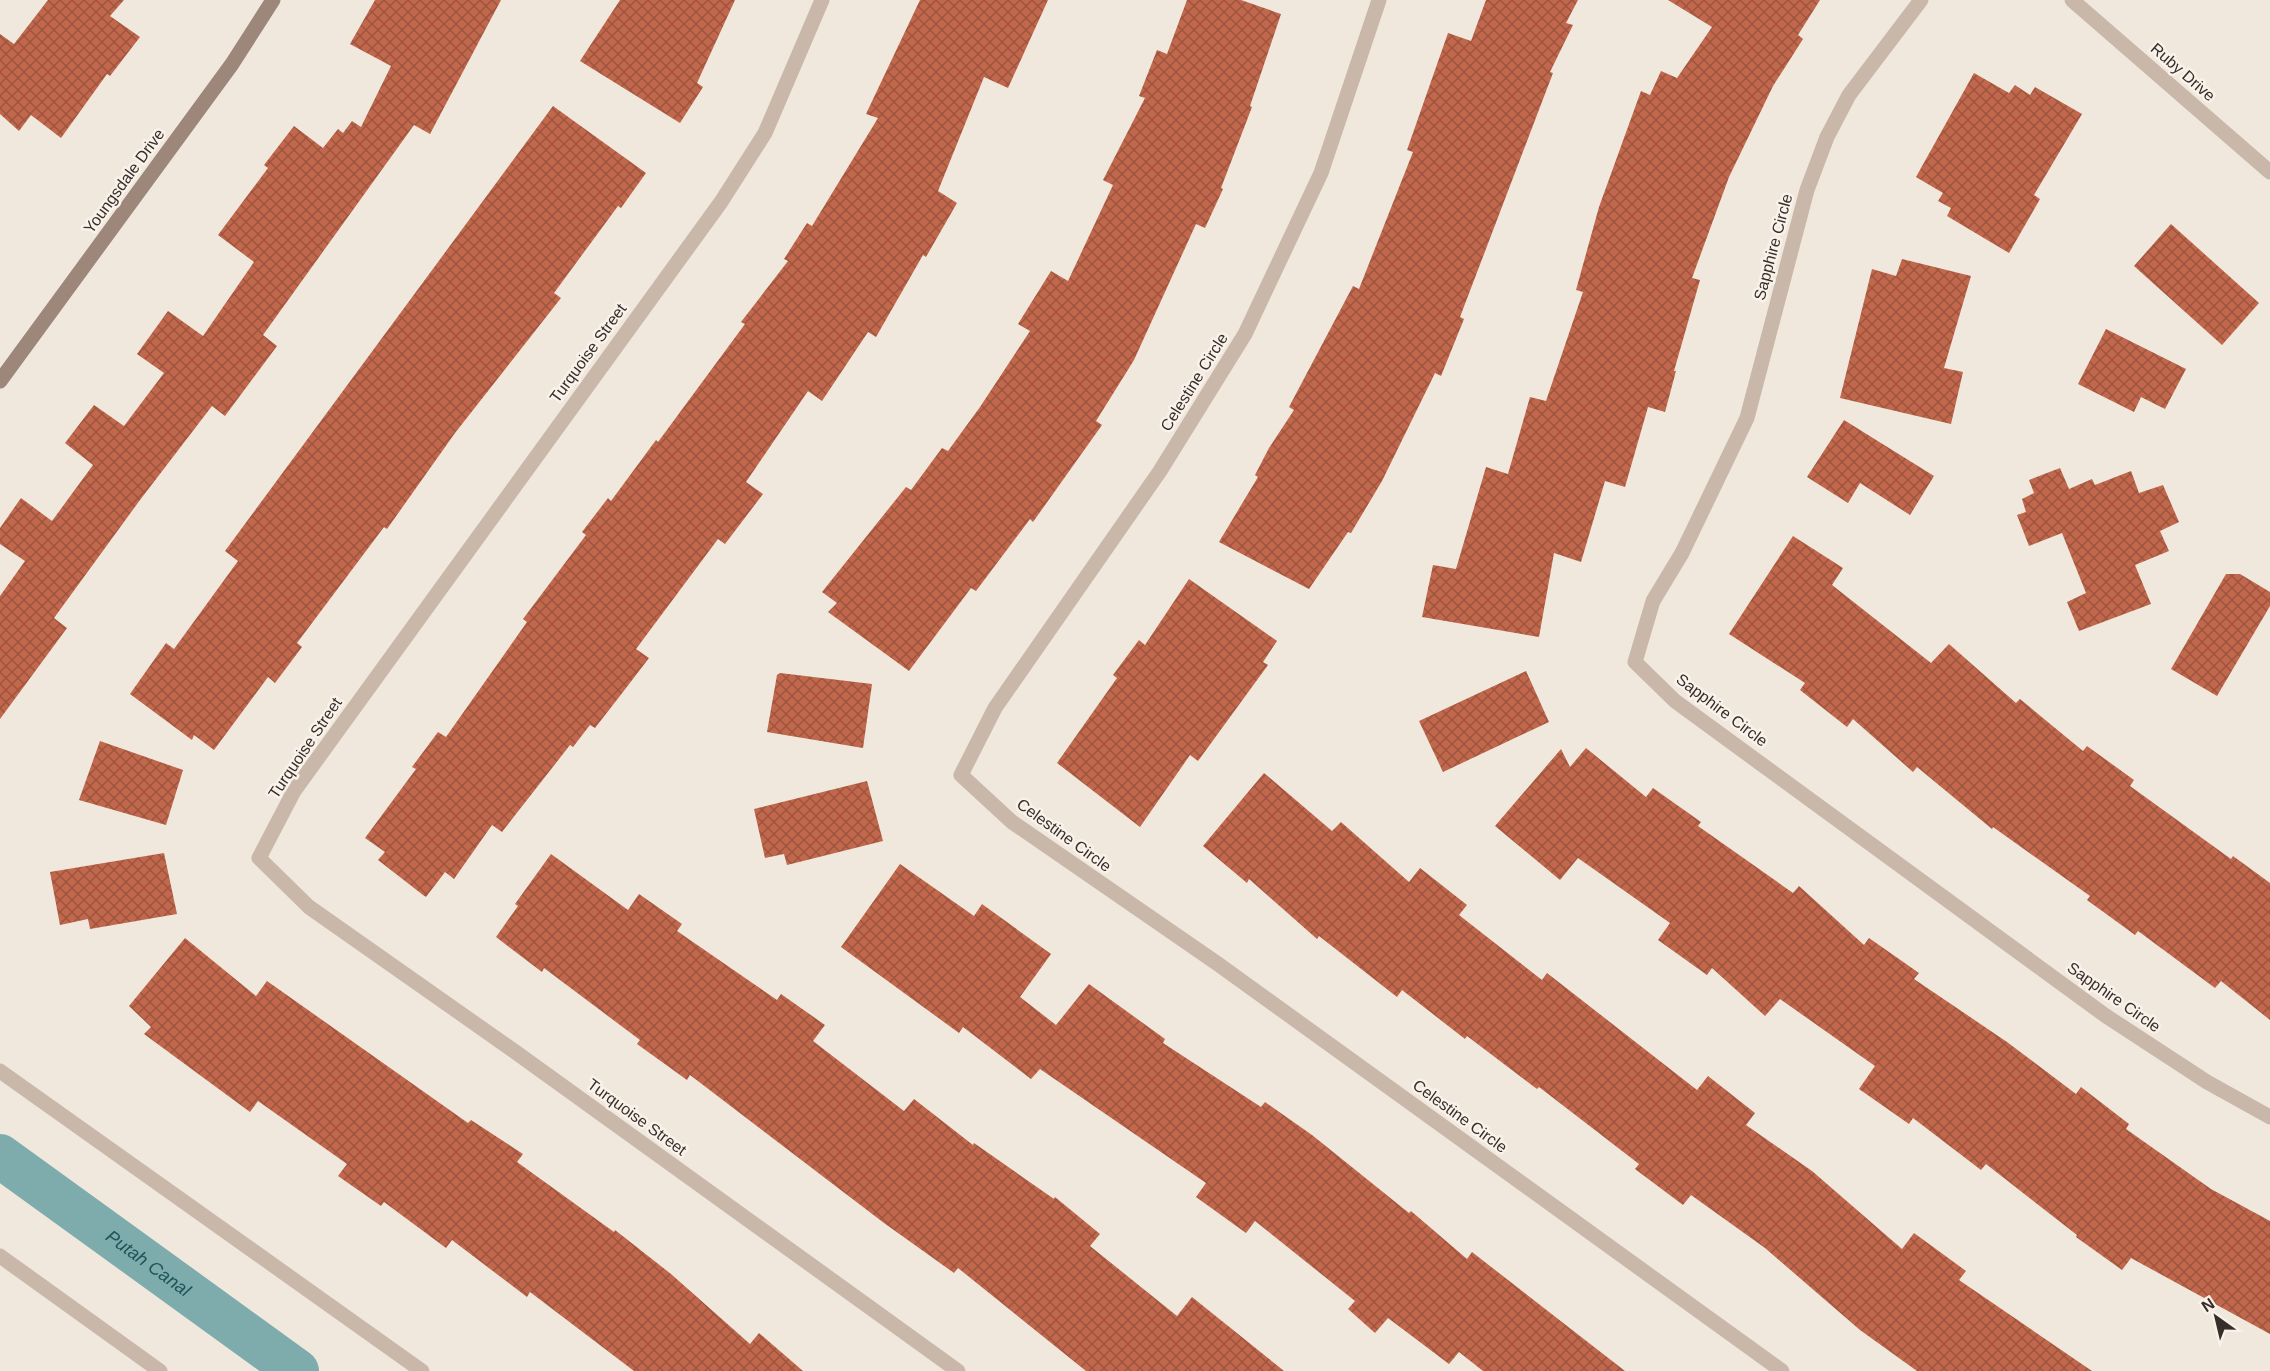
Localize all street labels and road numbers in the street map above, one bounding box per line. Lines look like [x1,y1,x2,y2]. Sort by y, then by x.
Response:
street label: Ruby Drive [2148,40,2219,104]
street label: Youngsdale Drive [80,125,168,236]
street label: Sapphire Circle [1751,192,1795,302]
street label: Turquoise Street [547,300,630,406]
street label: Celestine Circle [1157,330,1231,434]
street label: Sapphire Circle [1673,670,1771,750]
street label: Turquoise Street [265,694,345,802]
street label: Celestine Circle [1014,795,1114,875]
street label: Sapphire Circle [2064,959,2164,1035]
street label: Turquoise Street [584,1076,690,1159]
street label: Celestine Circle [1410,1076,1510,1156]

